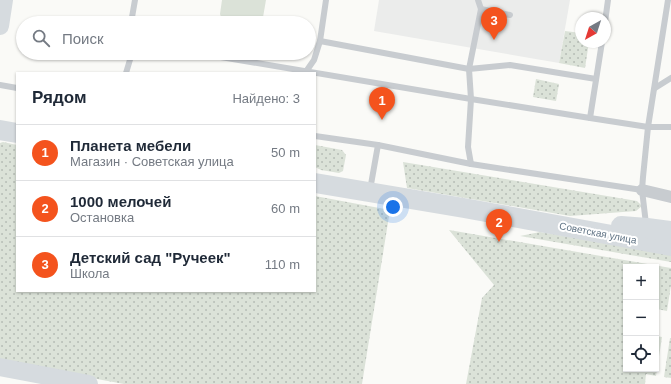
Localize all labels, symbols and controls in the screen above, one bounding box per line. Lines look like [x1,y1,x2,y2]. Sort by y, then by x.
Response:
pin: 3 [481,7,507,40]
north arrow [575,12,611,48]
search box [16,16,316,60]
icon: search [30,27,52,49]
text: Поиск [62,30,104,47]
pin: 1 [369,87,395,120]
text: Рядом [32,88,87,107]
text: Найдено: 3 [232,91,300,106]
text: Планета мебели [70,137,191,154]
text: 1 [41,145,49,160]
text: 50 m [271,145,300,160]
text: Магазин · Советская улица [70,154,234,169]
text: 1000 мелочей [70,193,171,210]
your location [383,197,403,217]
text: 2 [41,201,49,216]
text: 60 m [271,201,300,216]
pin: 2 [486,209,512,242]
text: Остановка [70,210,134,225]
street label: Советская улица [558,220,638,246]
text: Детский сад "Ручеек" [70,249,231,266]
text: 3 [41,257,49,272]
text: 110 m [265,257,300,272]
map controls [623,264,659,372]
button: + [623,264,659,300]
text: Школа [70,266,110,281]
button: − [623,300,659,336]
button: locate [623,336,659,372]

